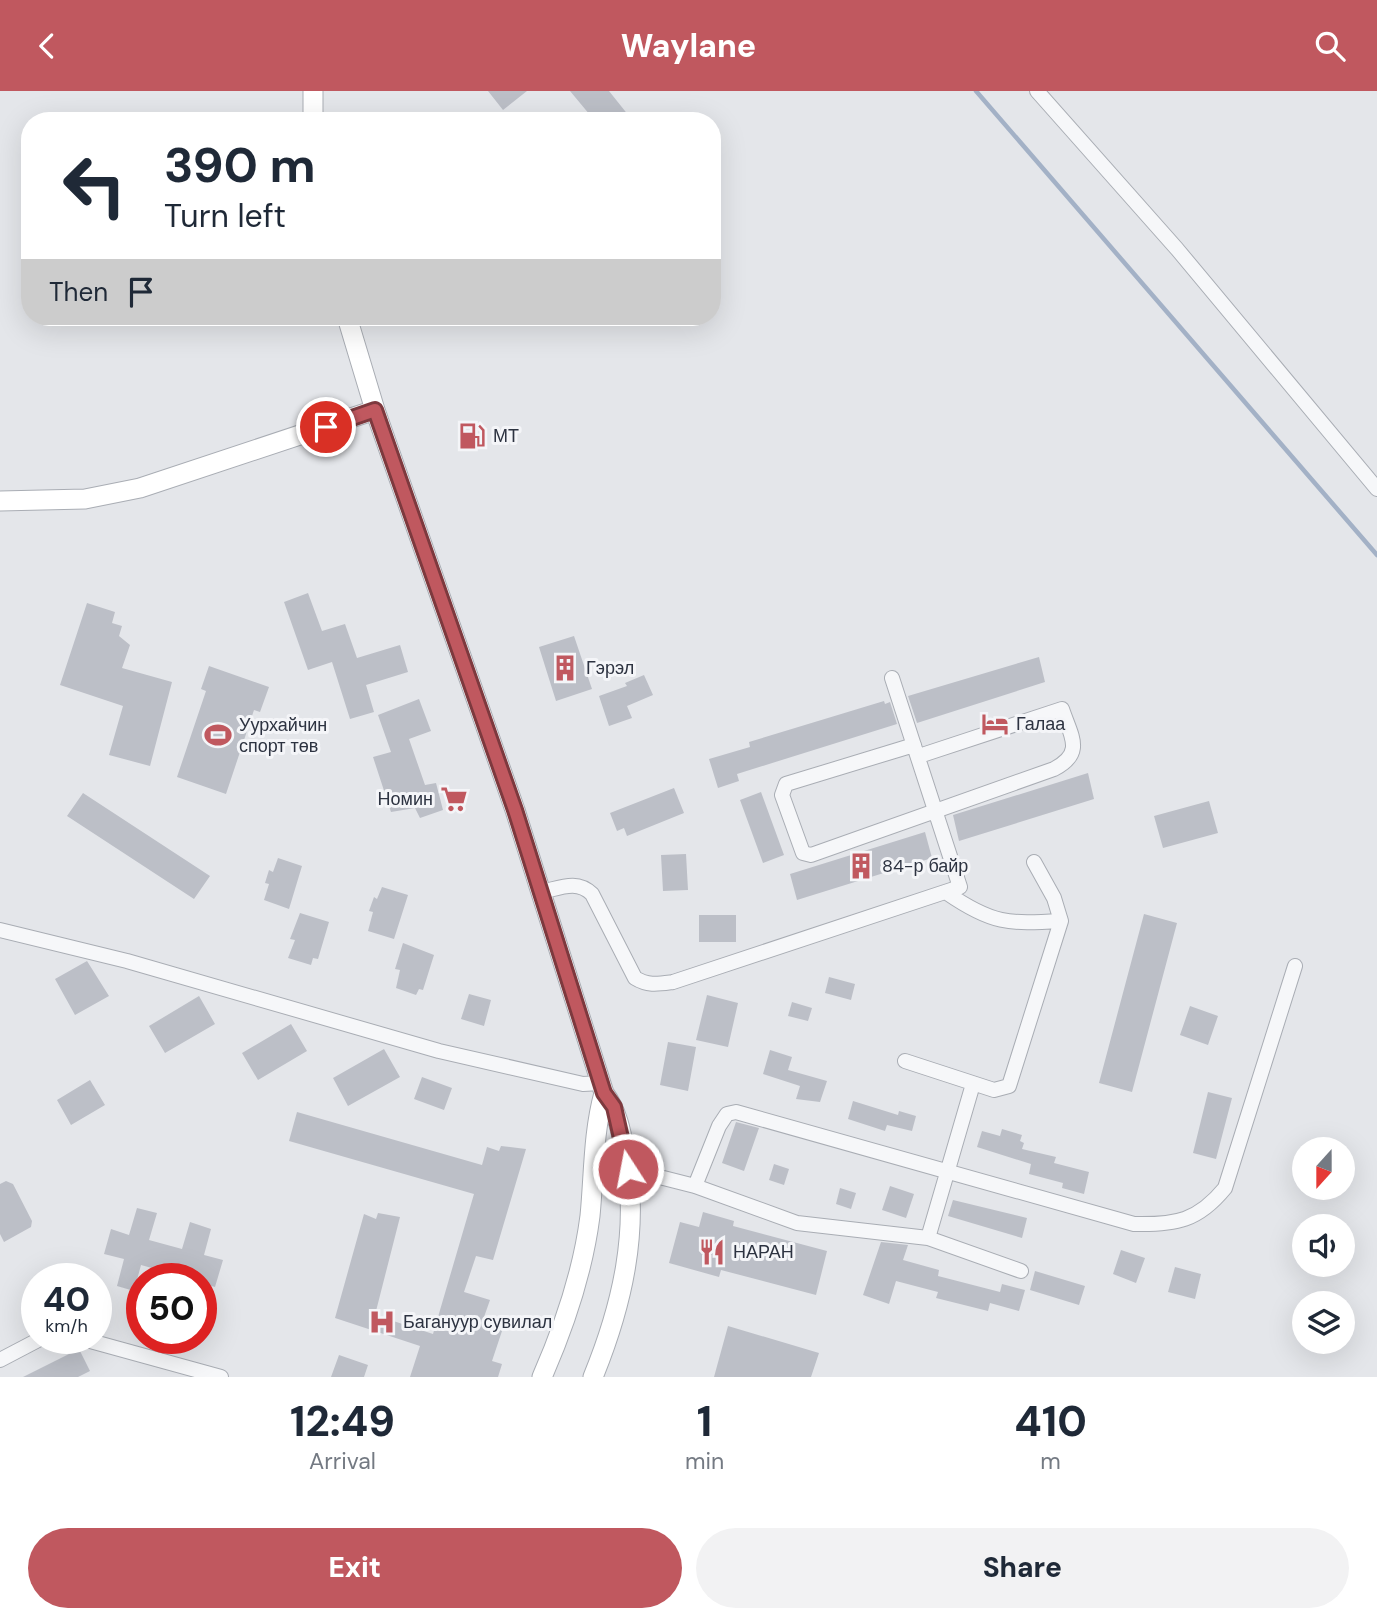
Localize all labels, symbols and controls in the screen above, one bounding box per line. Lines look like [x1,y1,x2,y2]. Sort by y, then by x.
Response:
text: Waylane [621,25,756,67]
icon: back [28,27,66,65]
icon: search [1311,27,1349,65]
text: 390 m [164,133,316,197]
icon: left [49,140,140,231]
text: Turn left [164,195,286,237]
icon: arrive [122,273,160,311]
text: Then [49,275,108,309]
pin [296,397,356,457]
icon: arrive [307,408,345,446]
fuel station icon: МТ [457,421,487,451]
place label: МТ [493,424,519,448]
building icon: Гэрэл [550,653,580,683]
place label: Гэрэл [586,656,634,680]
hotel icon: Галаа [980,709,1010,739]
place label: Галаа [1016,712,1066,736]
place label: Уурхайчин спорт төв [239,713,327,758]
sports icon: Уурхайчин спорт төв [203,720,233,750]
supermarket icon: Номин [439,784,469,814]
place label: Номин [378,787,433,811]
building icon: 84-р байр [846,851,876,881]
place label: 84-р байр [882,854,968,878]
position arrow [591,1132,665,1206]
north arrow [1292,1137,1354,1201]
map controls [1292,1137,1355,1354]
button: sound [1292,1214,1355,1277]
restaurant icon: НАРАН [697,1237,727,1267]
place label: НАРАН [733,1240,794,1264]
speed limit sign: 50 [126,1263,217,1354]
text: 40 [43,1276,90,1322]
button: layers [1292,1291,1355,1354]
hospital icon: Багануур сувилал [367,1307,397,1337]
place label: Багануур сувилал [403,1310,552,1334]
text: km/h [45,1314,88,1338]
text: 12:49 [290,1394,395,1449]
text: 1 [697,1394,712,1449]
text: 410 [1014,1394,1087,1449]
text: Arrival [309,1446,376,1476]
text: min [685,1446,724,1476]
text: m [1040,1446,1061,1476]
button: Exit [28,1528,682,1608]
button: Share [696,1528,1349,1608]

